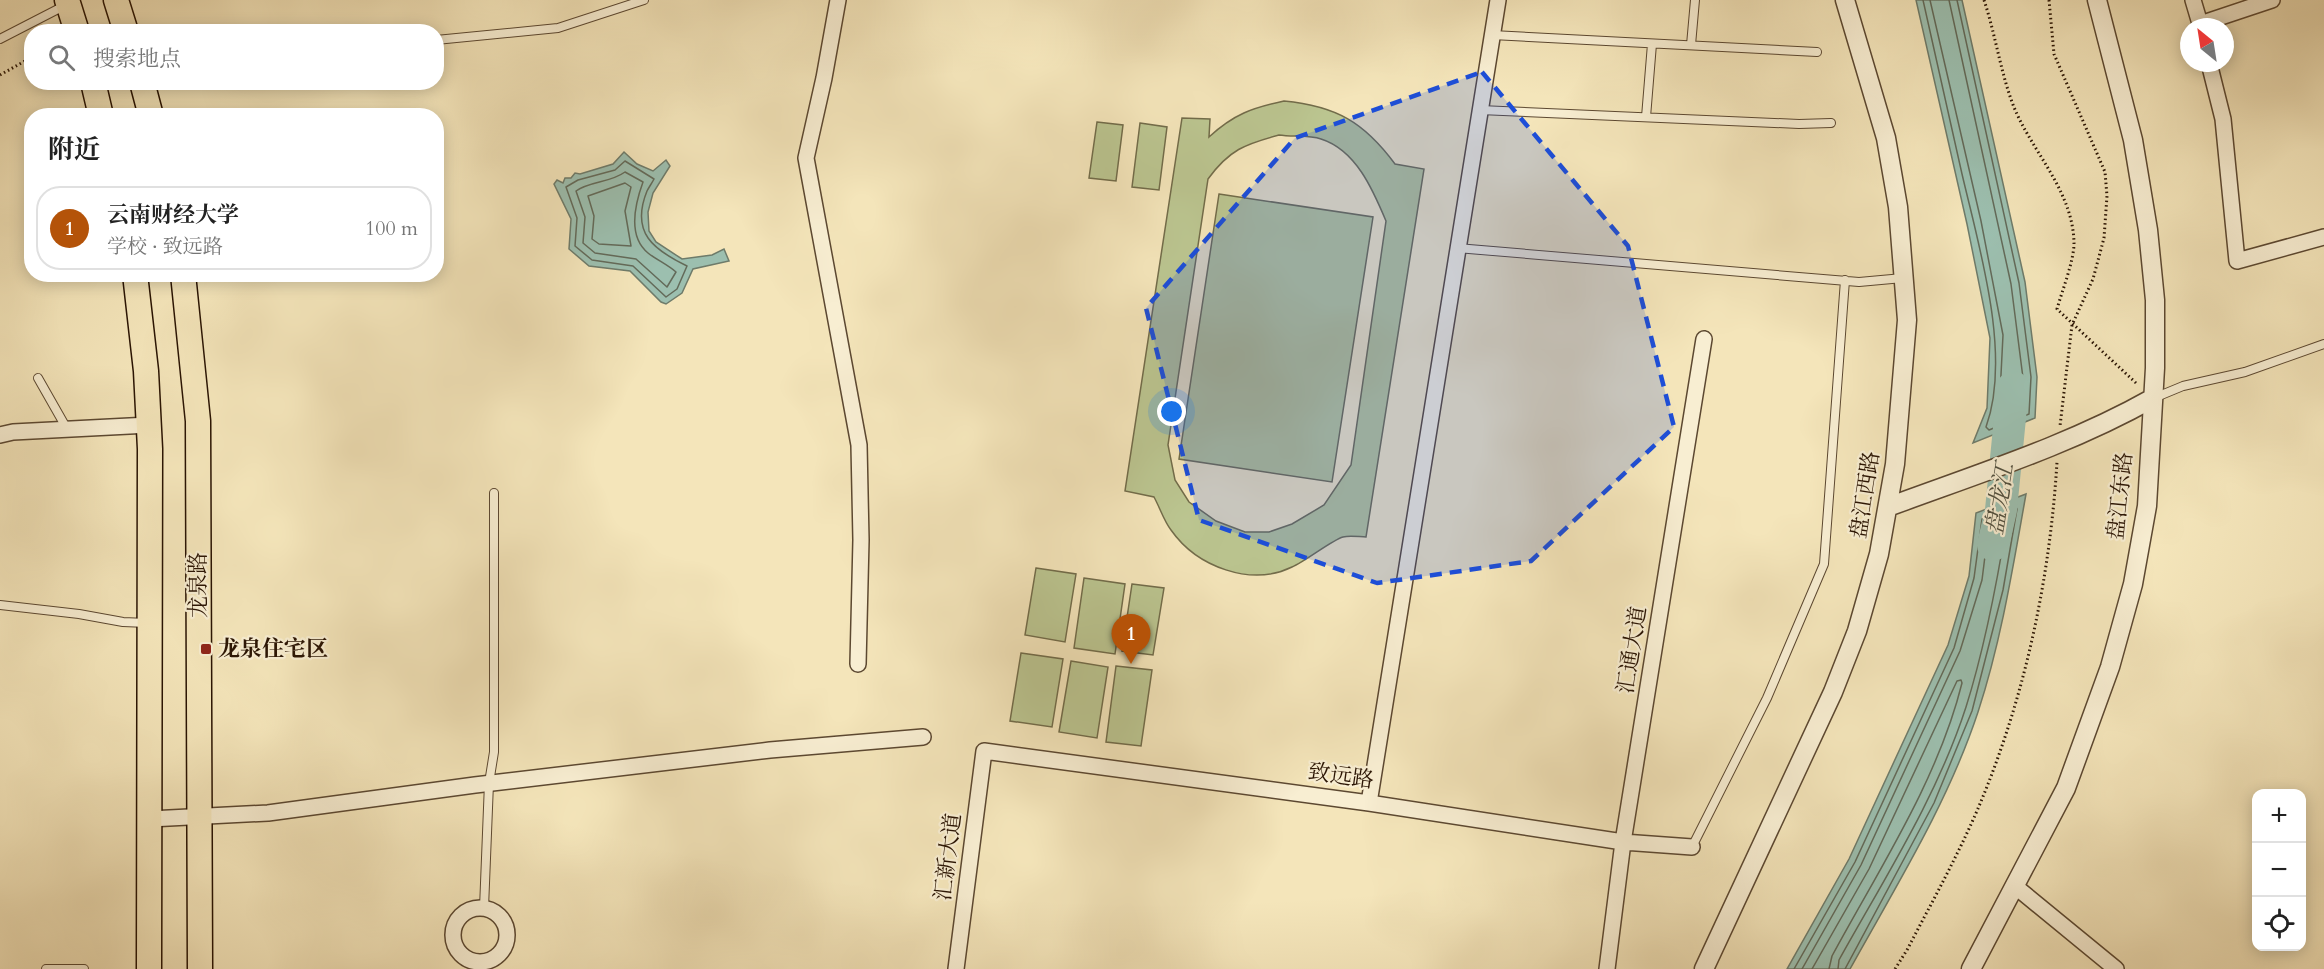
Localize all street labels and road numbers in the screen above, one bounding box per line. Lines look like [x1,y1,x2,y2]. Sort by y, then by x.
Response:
street label: 盘江西路 [1843,449,1887,541]
street label: 盘江东路 [2100,451,2140,541]
street label: 龙泉路 [183,552,213,618]
street label: 汇通大道 [1610,604,1654,696]
street label: 致远路 [1306,757,1376,795]
street label: 汇新大道 [928,811,968,903]

